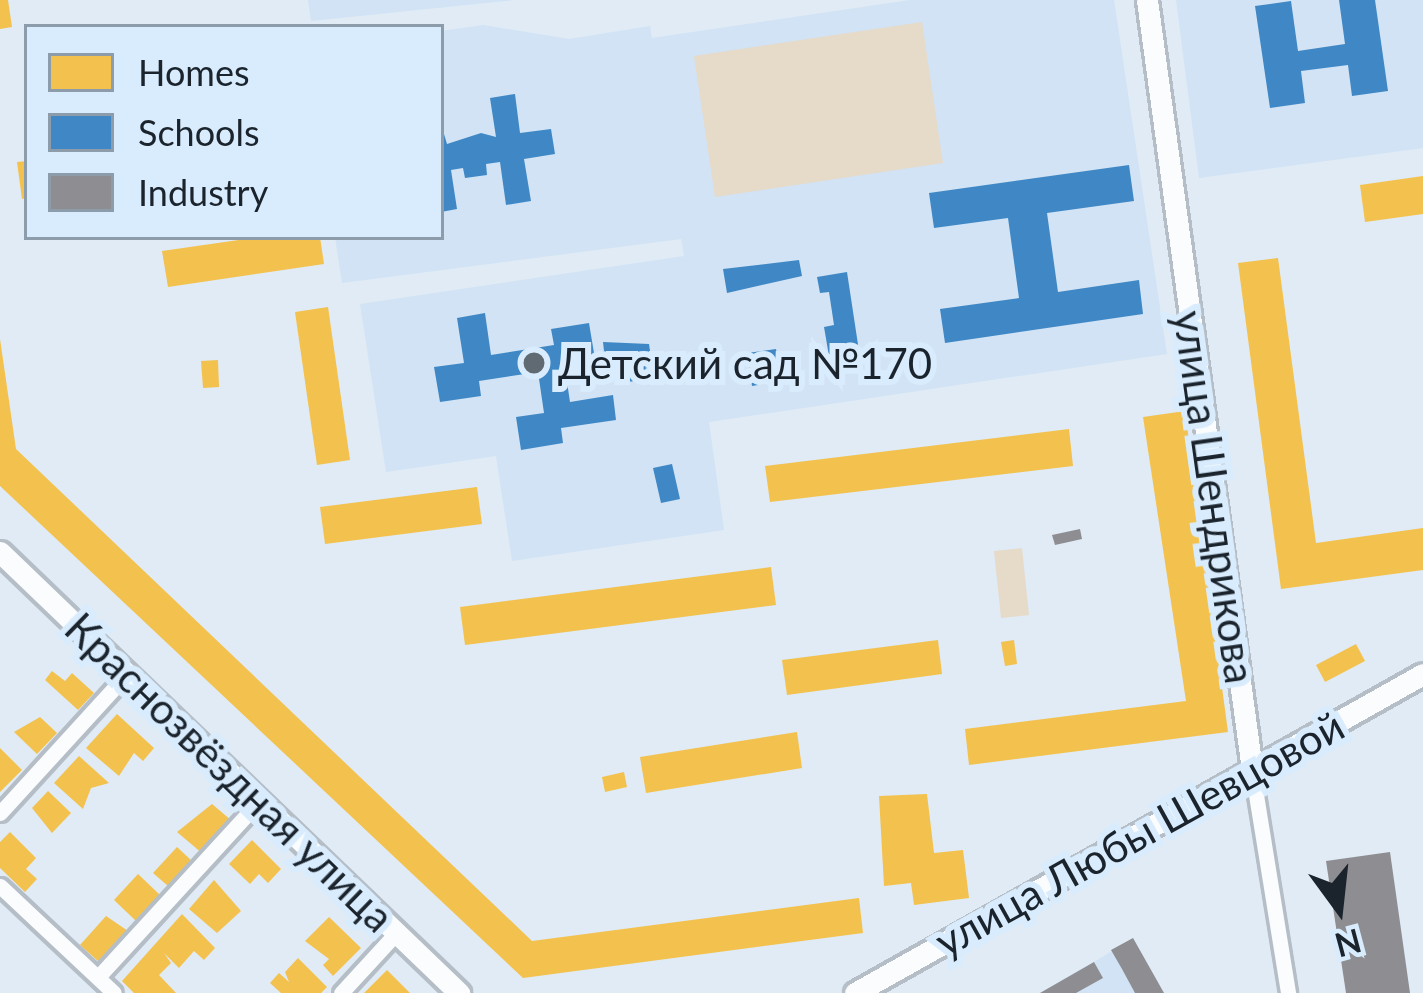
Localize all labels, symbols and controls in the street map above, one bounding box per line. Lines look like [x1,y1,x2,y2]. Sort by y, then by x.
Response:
legend [24,24,444,240]
text: Homes [138,50,250,94]
text: Schools [138,110,260,154]
text: Industry [138,170,268,214]
street label: улица Шендрикова [1164,307,1266,687]
place label: Детский сад №170 [558,338,932,388]
marker: Детский сад №170 [521,350,547,376]
street label: Краснозвёздная улица [55,602,405,942]
street label: улица Любы Шевцовой [926,700,1352,966]
north arrow [1279,849,1399,969]
text: N [1331,921,1366,966]

